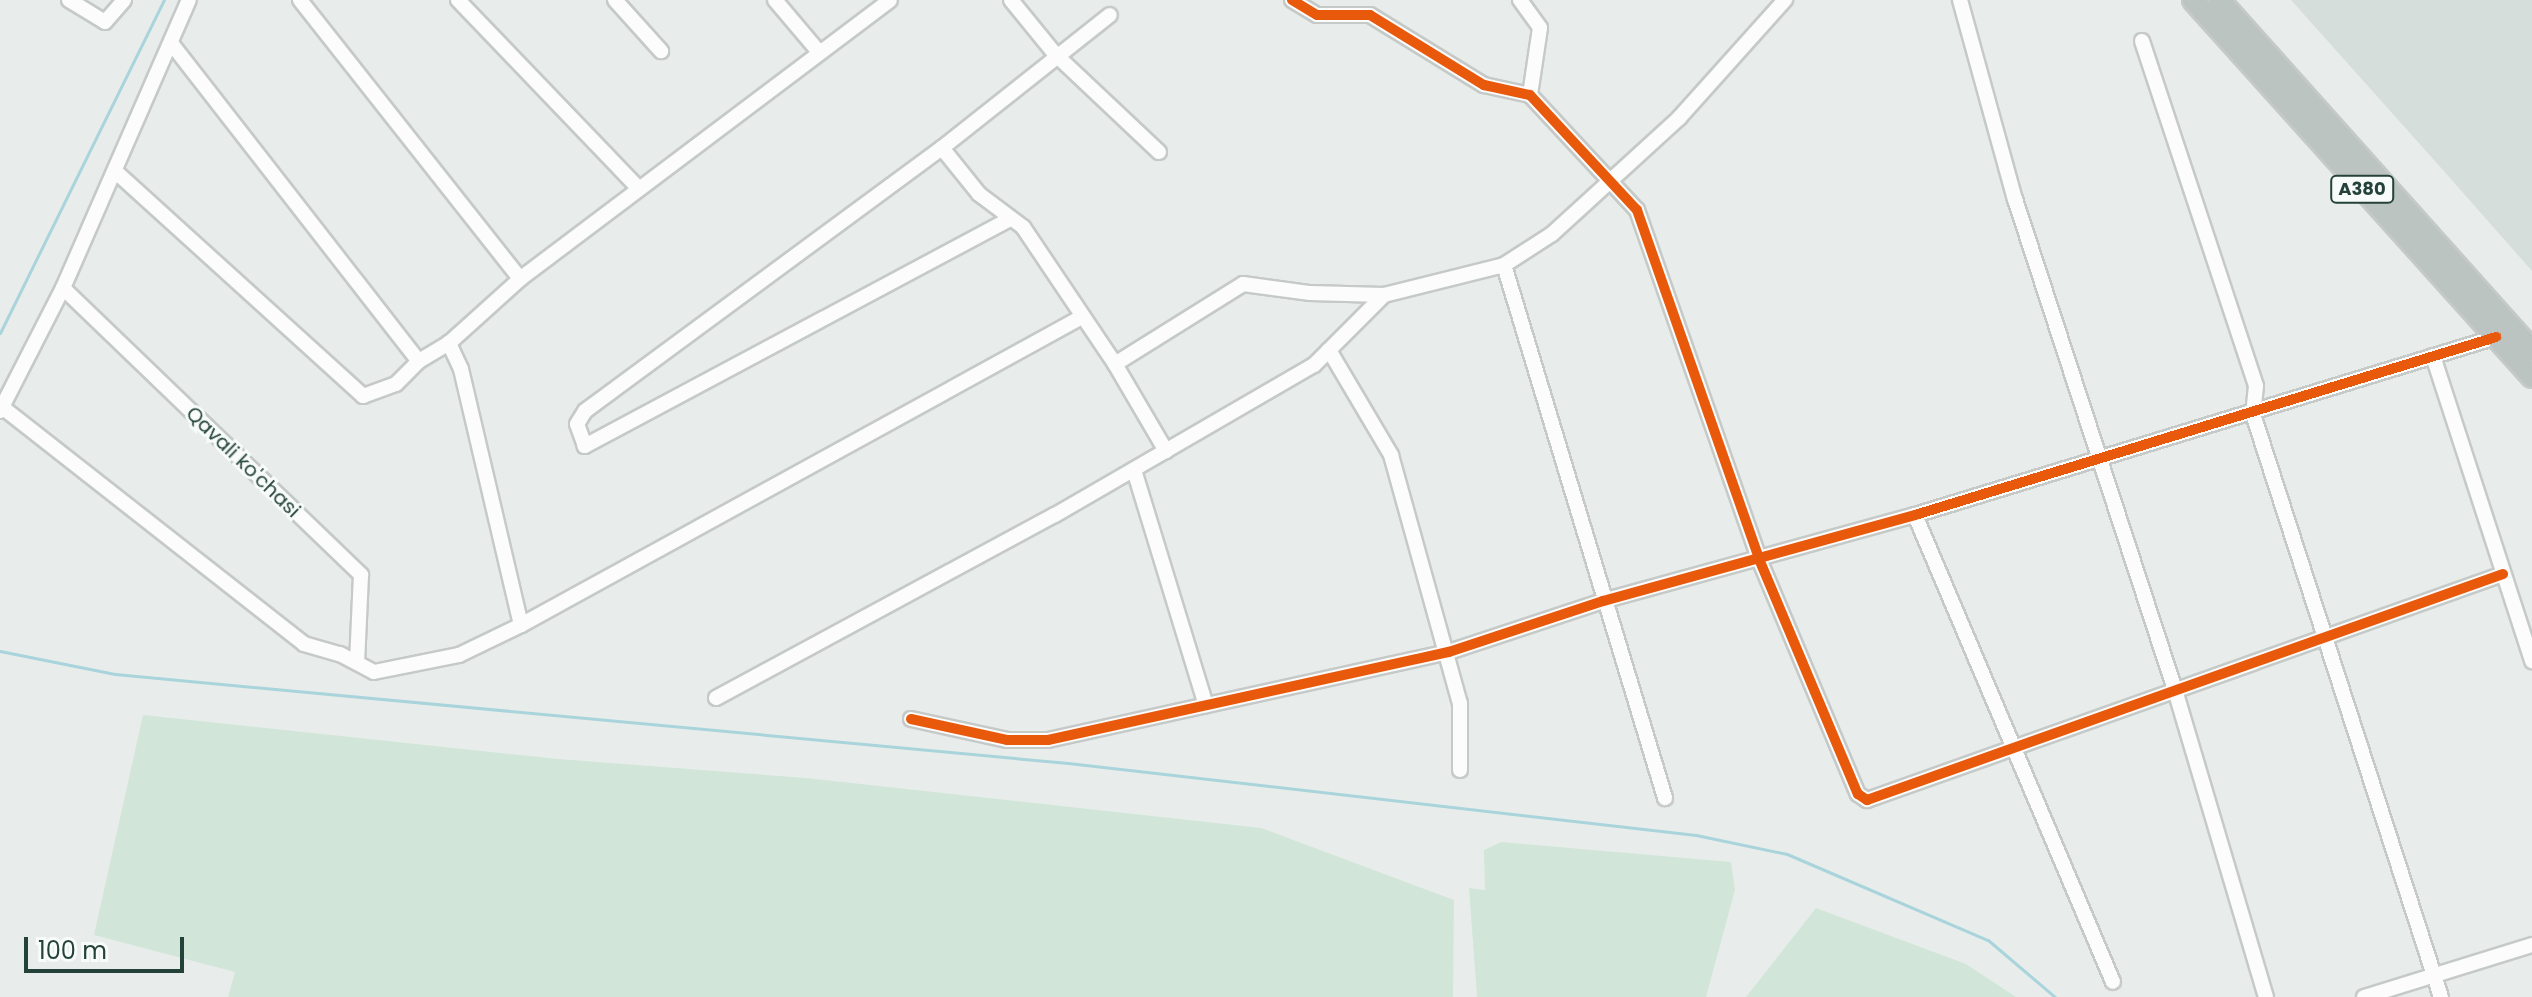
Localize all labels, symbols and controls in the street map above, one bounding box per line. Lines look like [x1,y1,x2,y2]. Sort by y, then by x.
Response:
road number: A380 [2330,175,2394,203]
street label: Qavali ko'chasi [181,402,305,522]
scale bar [28,921,188,971]
text: 100 m [38,934,107,967]

